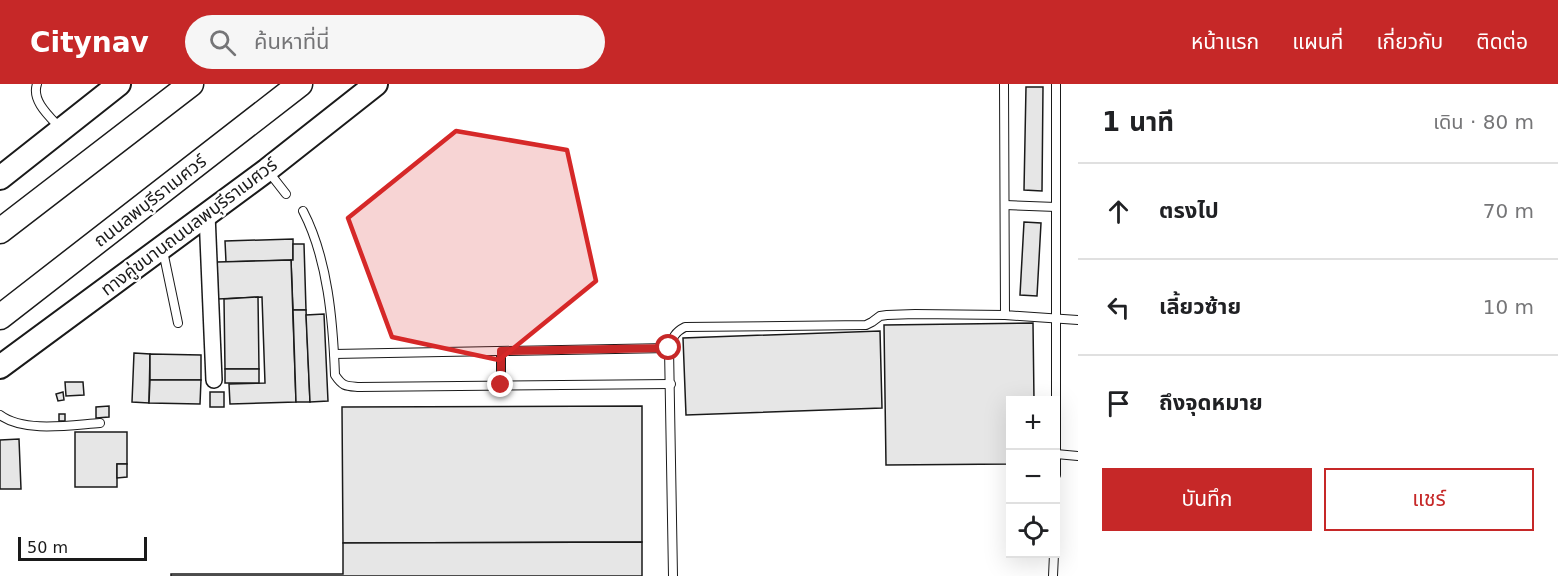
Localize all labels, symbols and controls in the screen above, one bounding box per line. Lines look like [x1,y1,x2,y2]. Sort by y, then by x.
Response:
search box [185,15,605,69]
text: Citynav [30,26,149,59]
icon: search [206,26,239,59]
text: ค้นหาที่นี่ [254,29,330,54]
text: หน้าแรก [1191,30,1259,54]
text: แผนที่ [1292,30,1343,54]
text: เกี่ยวกับ [1376,30,1443,54]
text: ติดต่อ [1476,30,1528,54]
text: 1 นาที [1102,107,1174,137]
text: เดิน · 80 m [1433,110,1534,134]
street label: ถนนลพบุรีราเมศวร์ [89,150,211,252]
street label: ทางคู่ขนานถนนลพบุรีราเมศวร์ [97,153,283,301]
icon: ahead [1102,195,1135,228]
text: ตรงไป [1159,198,1219,223]
text: 70 m [1483,199,1534,223]
icon: left [1102,291,1135,324]
text: เลี้ยวซ้าย [1159,294,1241,319]
text: 10 m [1483,295,1534,319]
route start [655,334,681,360]
route end [487,371,513,397]
icon: arrive [1102,387,1135,420]
text: ถึงจุดหมาย [1159,390,1263,415]
map controls [1006,396,1060,558]
button: + [1006,396,1060,450]
button: − [1006,450,1060,504]
button: บันทึก [1102,468,1312,531]
button: แชร์ [1324,468,1534,531]
button: locate [1006,504,1060,558]
scale bar [18,534,147,562]
text: 50 m [27,538,68,557]

